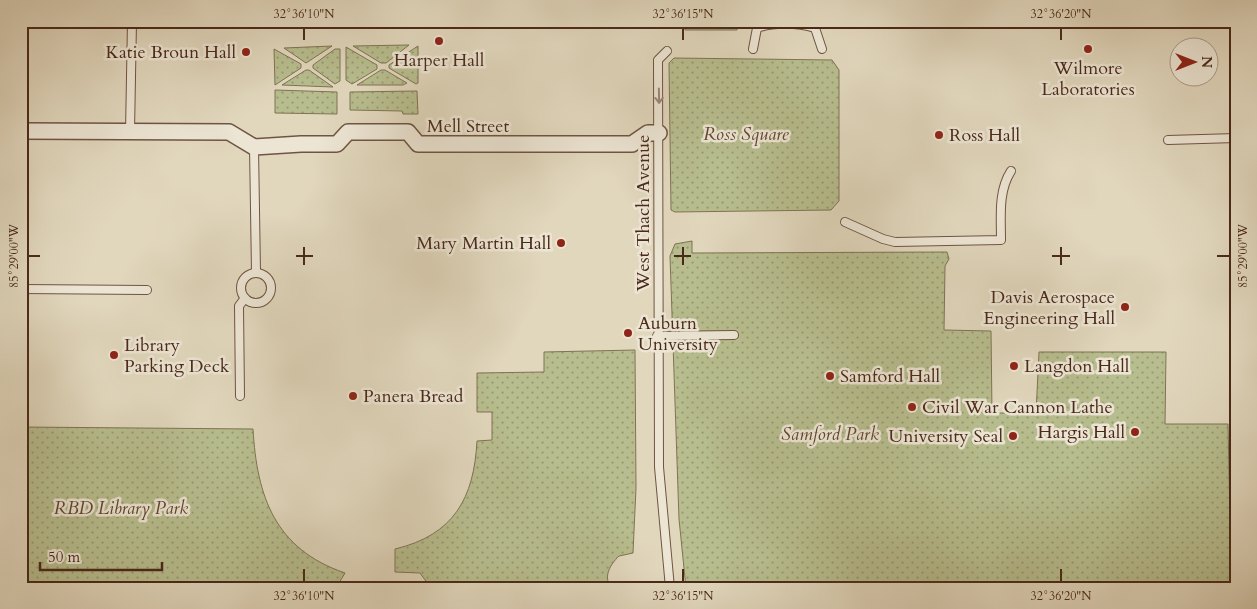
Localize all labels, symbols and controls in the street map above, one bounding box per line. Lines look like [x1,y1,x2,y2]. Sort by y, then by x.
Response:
text: 32°36'10"N [274,6,335,22]
text: 32°36'15"N [653,6,714,22]
text: 32°36'20"N [1031,6,1092,22]
marker: Harper Hall [433,35,445,47]
north arrow [1170,38,1220,88]
place label: Katie Broun Hall [106,40,236,65]
marker: Wilmore Laboratories [1082,43,1094,55]
marker: Katie Broun Hall [240,46,252,58]
place label: Harper Hall [394,48,485,73]
place label: Wilmore Laboratories [1041,56,1135,102]
text: N [1197,56,1216,68]
one-way arrow [654,88,664,104]
street label: Mell Street [427,114,510,139]
park label: Ross Square [703,122,790,147]
place label: Ross Hall [949,123,1020,148]
marker: Ross Hall [933,129,945,141]
street label: West Thach Avenue [631,135,656,292]
text: 85°29'00"W [6,223,22,288]
text: 85°29'00"W [1235,223,1251,288]
place label: Mary Martin Hall [416,231,551,256]
marker: Mary Martin Hall [555,237,567,249]
place label: Davis Aerospace Engineering Hall [983,285,1115,331]
marker: Davis Aerospace Engineering Hall [1119,301,1131,313]
place label: Auburn University [638,311,719,357]
marker: Auburn University [622,327,634,339]
place label: Library Parking Deck [124,333,230,379]
marker: Library Parking Deck [108,349,120,361]
place label: Langdon Hall [1024,354,1130,379]
marker: Langdon Hall [1008,360,1020,372]
place label: Samford Hall [840,364,941,389]
marker: Samford Hall [824,370,836,382]
place label: Panera Bread [363,384,464,409]
marker: Panera Bread [347,390,359,402]
place label: Civil War Cannon Lathe [922,395,1113,420]
marker: Civil War Cannon Lathe [906,401,918,413]
place label: Hargis Hall [1038,420,1125,445]
park label: Samford Park [781,422,879,447]
place label: University Seal [889,424,1003,449]
marker: Hargis Hall [1129,426,1141,438]
marker: University Seal [1007,430,1019,442]
park label: RBD Library Park [54,496,188,521]
scale bar [40,539,162,571]
text: 50 m [48,547,80,567]
text: 32°36'10"N [274,588,335,604]
text: 32°36'15"N [653,588,714,604]
text: 32°36'20"N [1031,588,1092,604]

